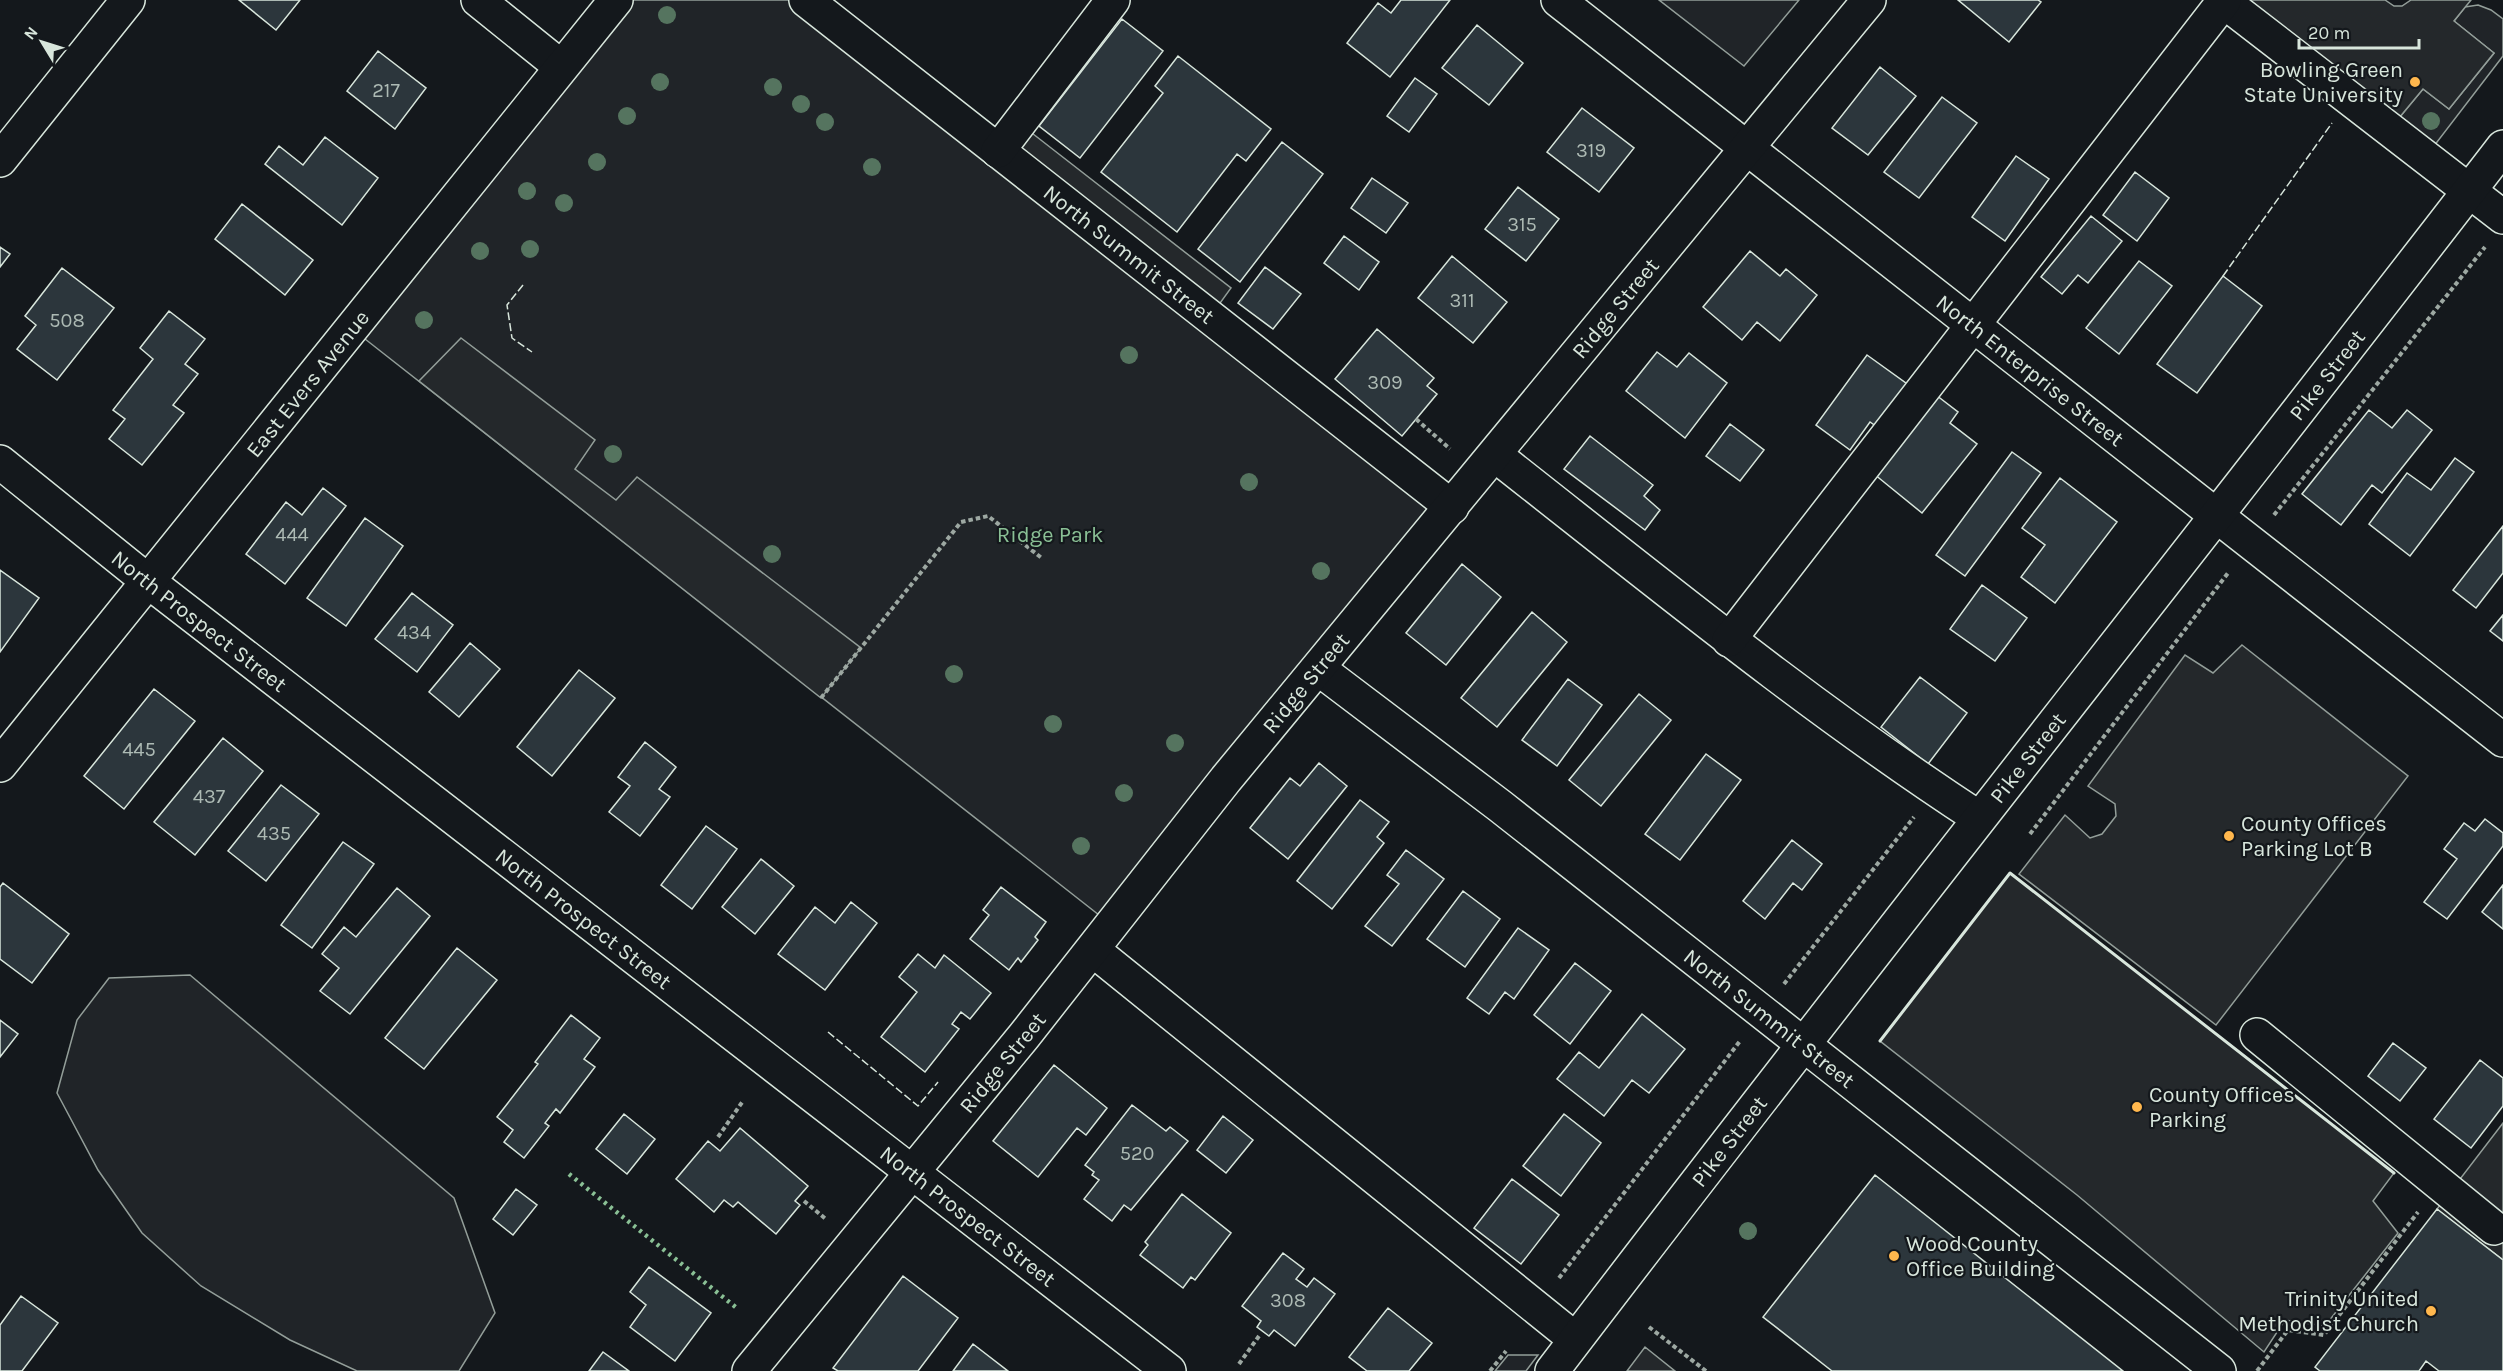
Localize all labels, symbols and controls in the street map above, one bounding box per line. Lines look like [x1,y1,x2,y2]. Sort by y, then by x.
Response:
north arrow [12,12,72,72]
scale bar [2299,12,2419,50]
text: 20 m [2308,22,2350,44]
text: N [20,23,42,43]
place label: Bowling Green State University [2243,57,2403,108]
marker: Bowling Green State University [2408,75,2422,89]
house number: 217 [372,79,400,102]
house number: 319 [1576,139,1606,162]
street label: North Summit Street [1038,179,1219,330]
house number: 315 [1507,213,1537,236]
street label: Ridge Street [1567,253,1665,364]
house number: 311 [1449,289,1475,312]
street label: North Enterprise Street [1931,289,2129,452]
street label: East Evers Avenue [241,305,375,463]
house number: 508 [49,309,85,332]
street label: Pike Street [2284,325,2371,426]
house number: 309 [1367,371,1403,394]
park label: Ridge Park [997,522,1103,548]
house number: 444 [275,523,309,546]
street label: North Prospect Street [106,545,292,698]
house number: 434 [397,621,431,644]
street label: Ridge Street [1257,628,1355,739]
street label: Pike Street [1984,708,2072,809]
house number: 445 [122,738,156,761]
house number: 437 [193,785,226,808]
place label: County Offices Parking Lot B [2241,811,2387,862]
house number: 435 [257,822,291,845]
marker: County Offices Parking Lot B [2222,829,2236,843]
street label: North Prospect Street [490,843,676,995]
street label: North Summit Street [1678,944,1860,1094]
street label: Ridge Street [954,1007,1052,1119]
place label: County Offices Parking [2149,1082,2295,1133]
street label: Pike Street [1686,1091,1773,1192]
marker: County Offices Parking [2130,1100,2144,1114]
street label: North Prospect Street [875,1140,1061,1293]
house number: 520 [1120,1142,1154,1165]
place label: Wood County Office Building [1906,1231,2055,1282]
marker: Wood County Office Building [1887,1249,1901,1263]
place label: Trinity United Methodist Church [2238,1286,2419,1337]
house number: 308 [1270,1289,1306,1312]
marker: Trinity United Methodist Church [2424,1304,2438,1318]

